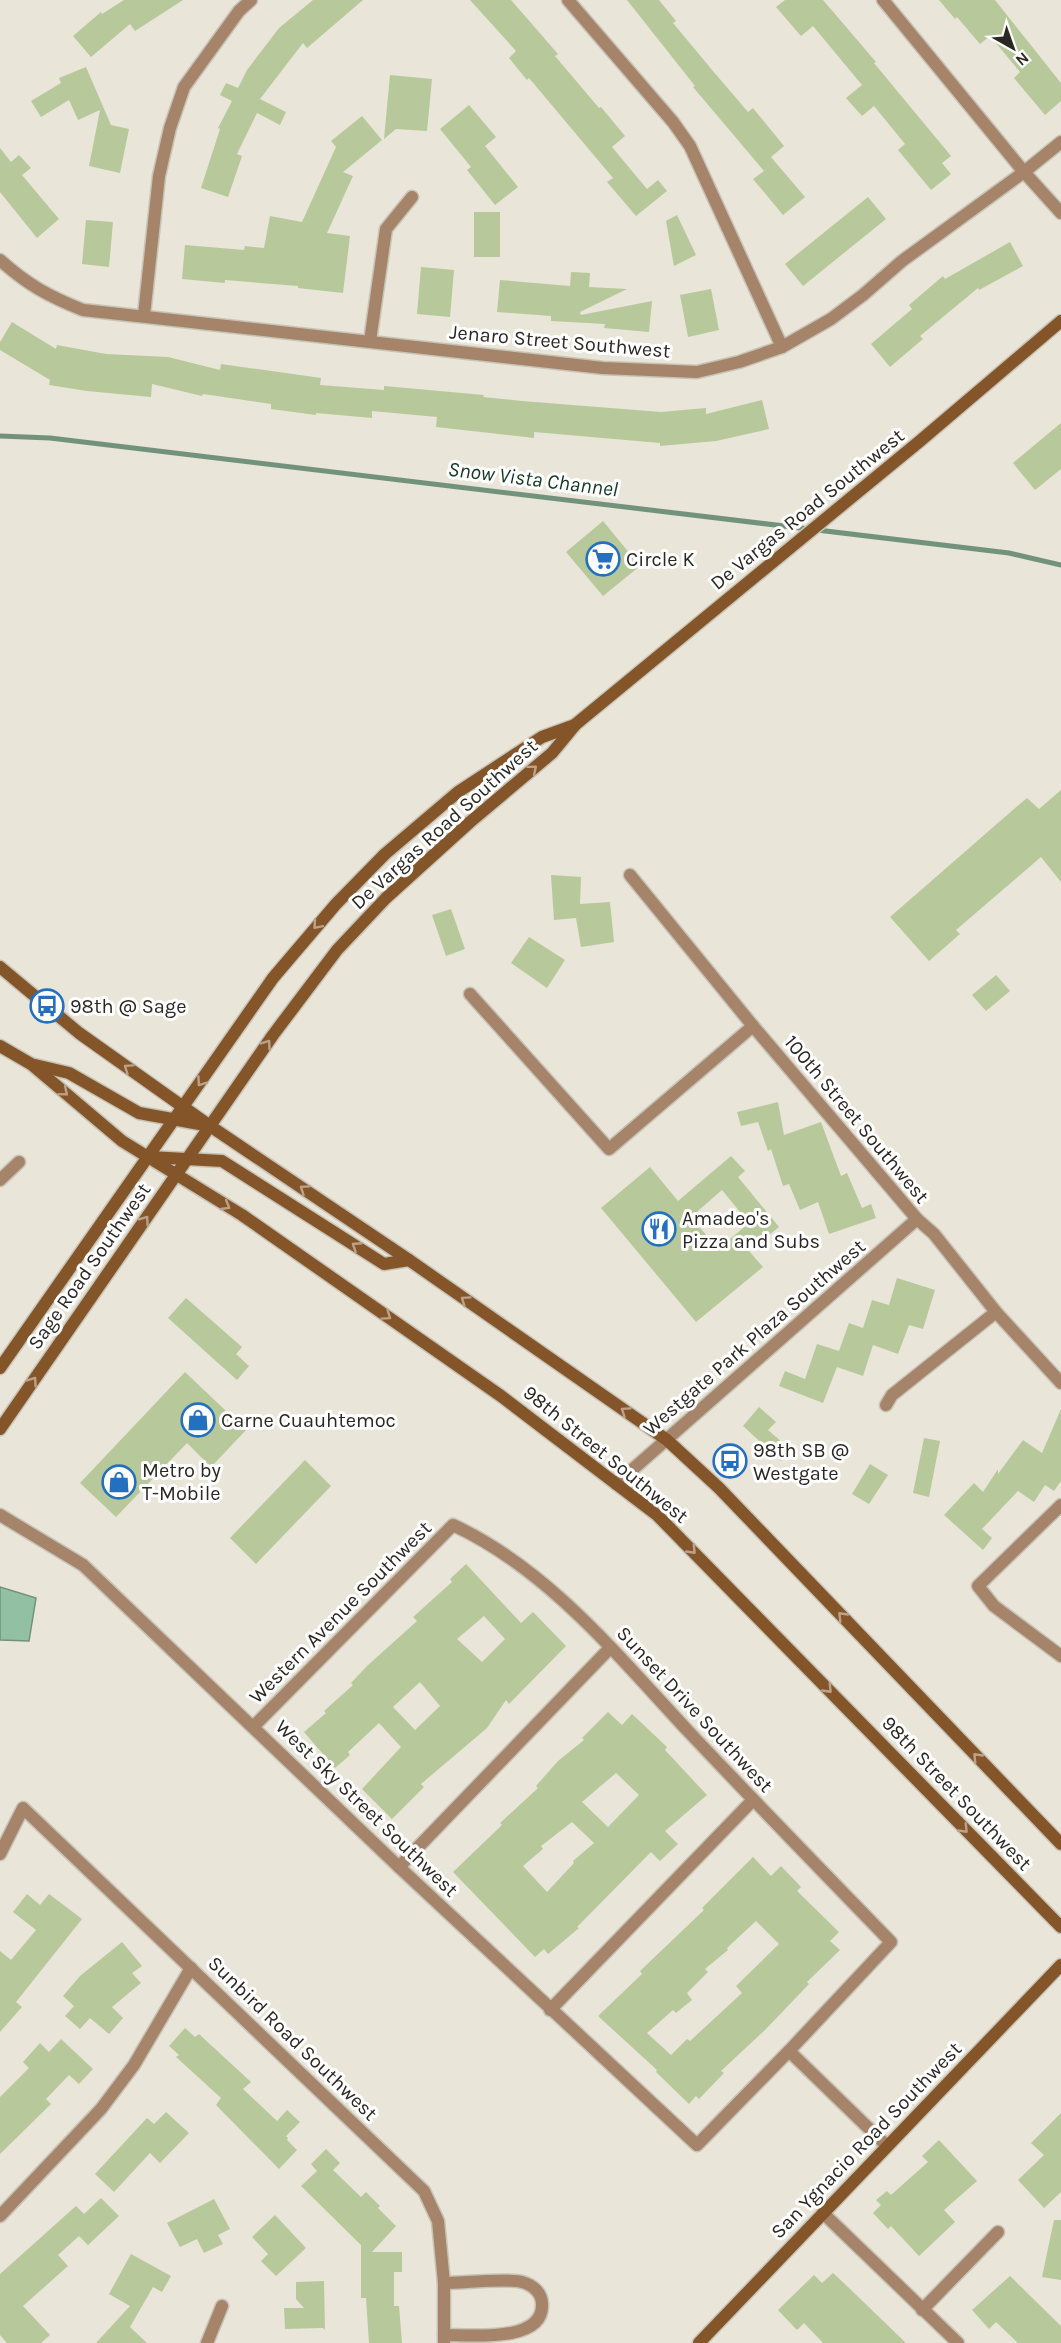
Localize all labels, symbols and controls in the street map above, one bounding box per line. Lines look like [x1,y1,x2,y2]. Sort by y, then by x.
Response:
north arrow [983,18,1043,78]
text: N [1012,48,1033,70]
street label: Jenaro Street Southwest [449,320,672,363]
street label: De Vargas Road Southwest [706,424,909,595]
water label: Snow Vista Channel [447,457,619,501]
supermarket icon: Circle K [585,541,621,577]
place label: Circle K [626,548,695,571]
street label: De Vargas Road Southwest [346,734,543,914]
one-way arrow [526,765,537,776]
one-way arrow [313,918,324,929]
bus stop icon: 98th @ Sage [29,988,65,1024]
place label: 98th @ Sage [70,995,186,1018]
street label: 100th Street Southwest [780,1031,934,1208]
one-way arrow [260,1039,271,1050]
one-way arrow [123,1064,134,1075]
one-way arrow [197,1075,208,1086]
one-way arrow [57,1085,68,1096]
street label: Sage Road Southwest [23,1178,156,1354]
one-way arrow [299,1186,310,1197]
one-way arrow [220,1198,230,1210]
place label: Amadeo's Pizza and Subs [682,1207,820,1253]
restaurant icon: Amadeo's Pizza and Subs [641,1211,677,1247]
one-way arrow [138,1216,149,1227]
street label: Westgate Park Plaza Southwest [639,1235,870,1440]
one-way arrow [352,1242,362,1254]
one-way arrow [460,1296,471,1307]
one-way arrow [380,1309,391,1320]
one-way arrow [26,1376,37,1387]
street label: 98th Street Southwest [519,1381,693,1528]
shop icon: Carne Cuauhtemoc [180,1402,216,1438]
one-way arrow [620,1407,631,1418]
place label: Carne Cuauhtemoc [221,1409,396,1432]
place label: 98th SB @ Westgate [753,1439,849,1485]
bus stop icon: 98th SB @ Westgate [712,1443,748,1479]
place label: Metro by T-Mobile [142,1459,221,1505]
shop icon: Metro by T-Mobile [101,1464,137,1500]
street label: Western Avenue Southwest [245,1516,436,1708]
one-way arrow [684,1543,695,1554]
one-way arrow [838,1612,849,1623]
street label: Sunset Drive Southwest [612,1622,778,1797]
one-way arrow [821,1683,832,1693]
street label: 98th Street Southwest [877,1711,1037,1876]
street label: West Sky Street Southwest [271,1715,463,1902]
one-way arrow [973,1753,984,1763]
one-way arrow [957,1821,968,1832]
street label: Sunbird Road Southwest [203,1952,382,2126]
street label: San Ygnacio Road Southwest [766,2037,967,2243]

